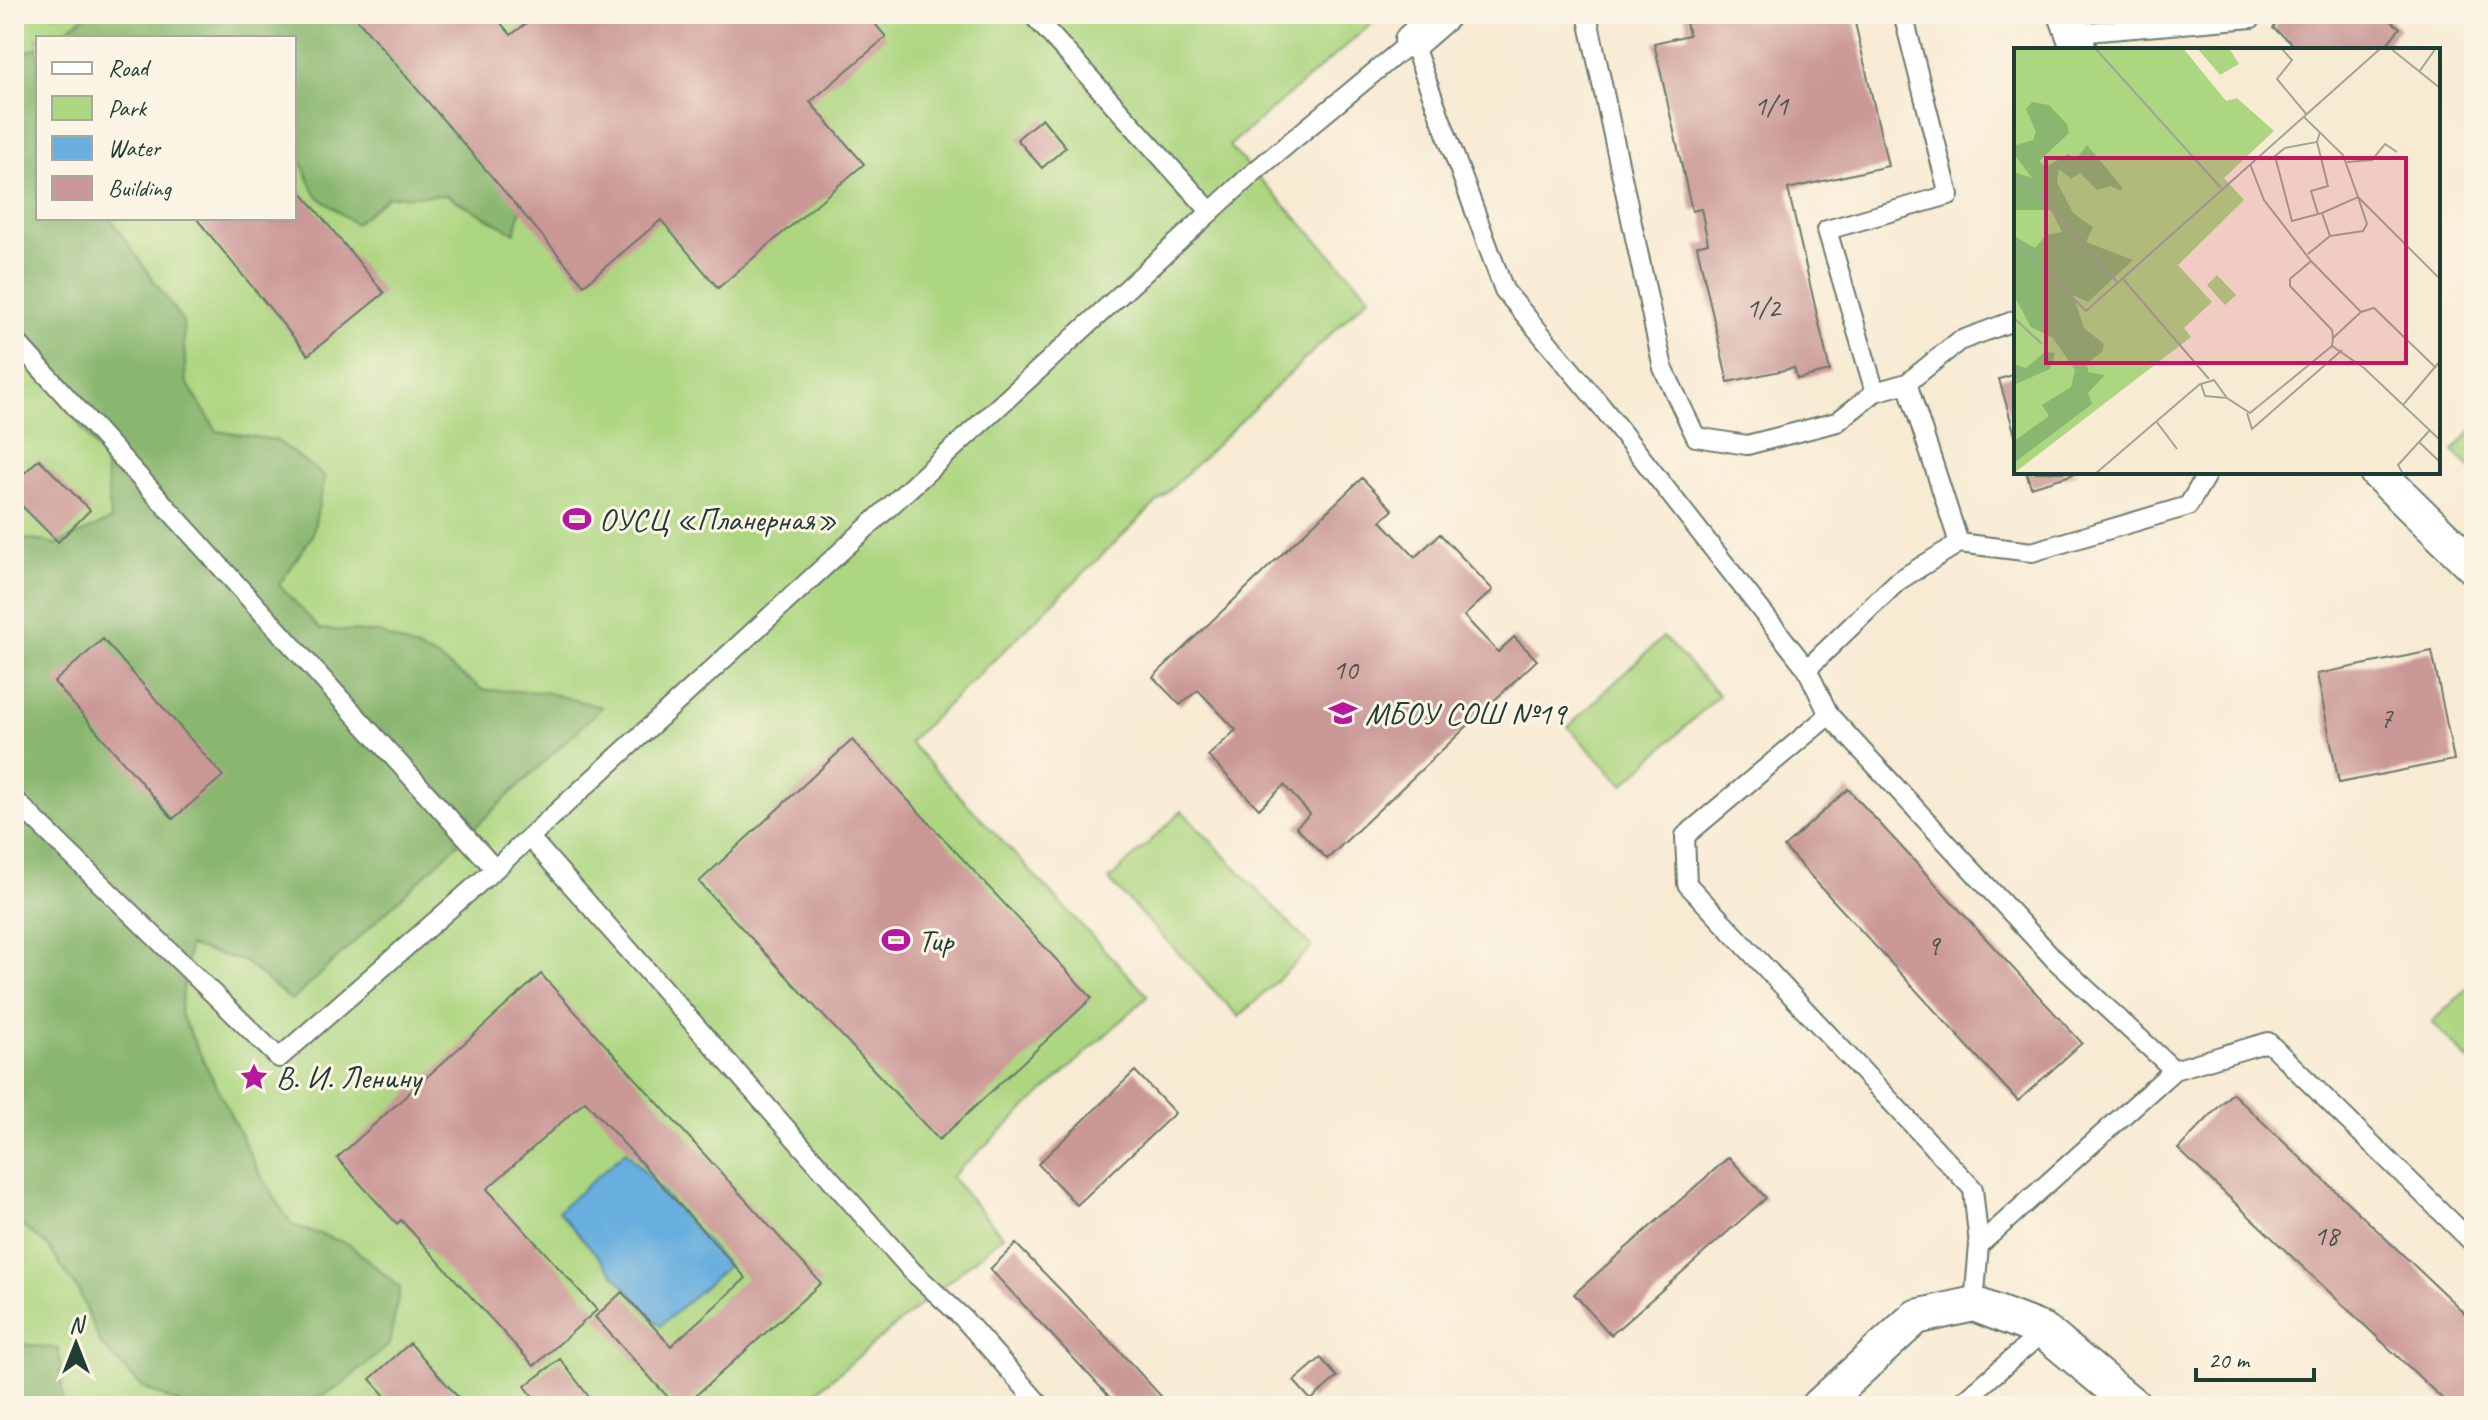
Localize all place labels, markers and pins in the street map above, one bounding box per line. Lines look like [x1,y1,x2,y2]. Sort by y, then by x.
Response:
place label: ОУСЦ «Планерная» [599,499,837,540]
sports icon: ОУСЦ «Планерная» [562,504,592,534]
place label: МБОУ СОШ №19 [1365,693,1568,734]
school or university icon: МБОУ СОШ №19 [1328,698,1358,728]
place label: Тир [918,920,955,961]
sports icon: Тир [881,925,911,955]
place label: В. И. Ленину [276,1057,424,1098]
place icon: В. И. Ленину [239,1062,269,1092]

